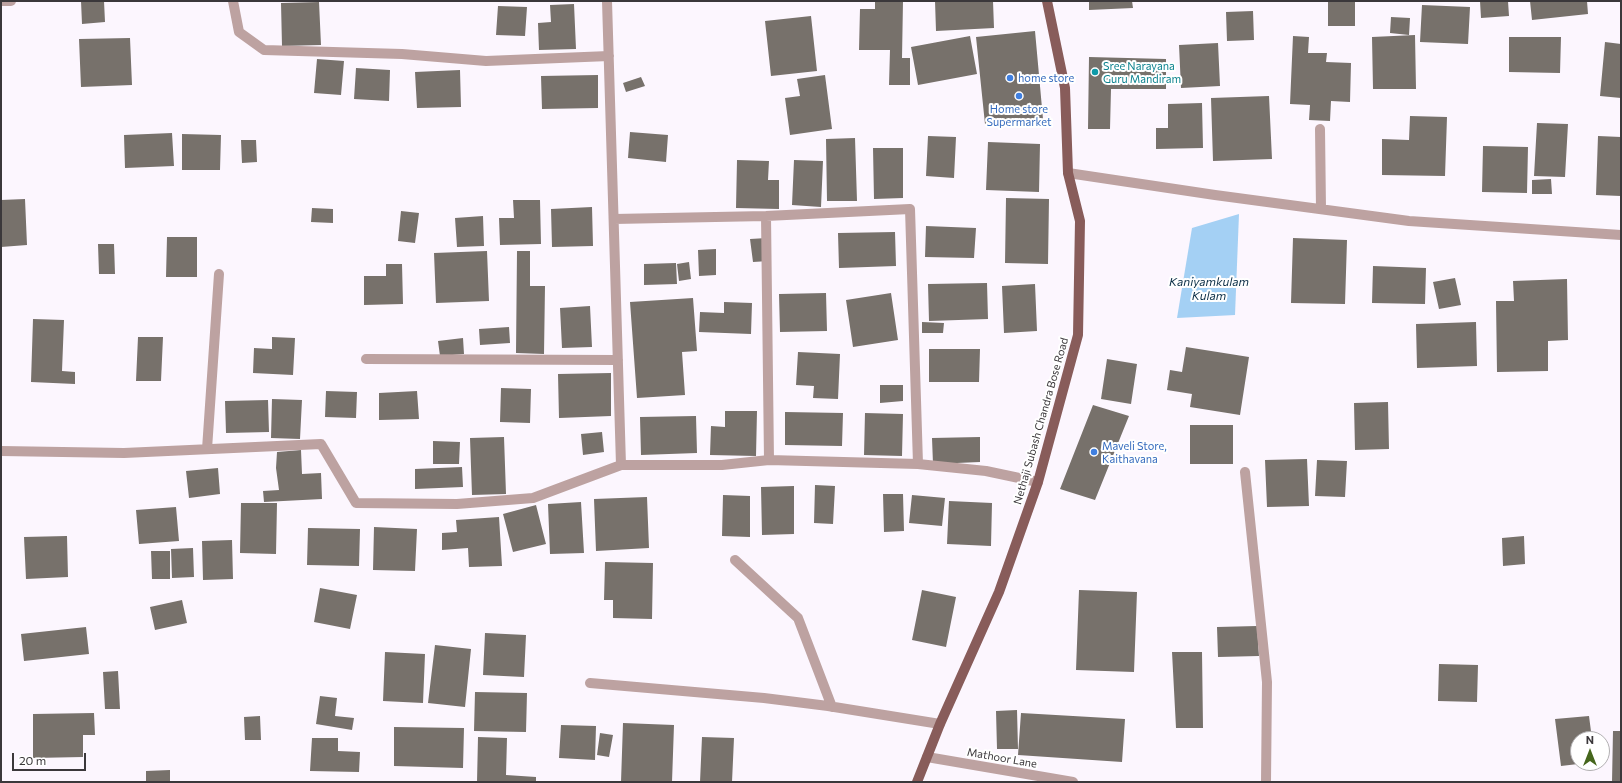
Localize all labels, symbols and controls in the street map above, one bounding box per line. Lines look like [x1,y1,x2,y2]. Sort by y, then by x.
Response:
place label: Sree Narayana Guru Mandiram [1103,59,1181,85]
marker: Sree Narayana Guru Mandiram [1090,67,1100,77]
place label: home store [1018,71,1074,85]
marker: home store [1005,73,1015,83]
marker: Home store Supermarket [1014,91,1024,101]
place label: Home store Supermarket [987,102,1051,128]
water label: Kaniyamkulam Kulam [1169,275,1249,303]
street label: Nethaji Subash Chandra Bose Road [1011,336,1071,506]
place label: Maveli Store, Kaithavana [1102,439,1167,465]
marker: Maveli Store, Kaithavana [1089,447,1099,457]
north arrow [1570,731,1610,771]
text: N [1586,733,1594,746]
scale bar [14,745,88,771]
street label: Mathoor Lane [966,745,1038,771]
text: 20 m [19,753,46,767]

